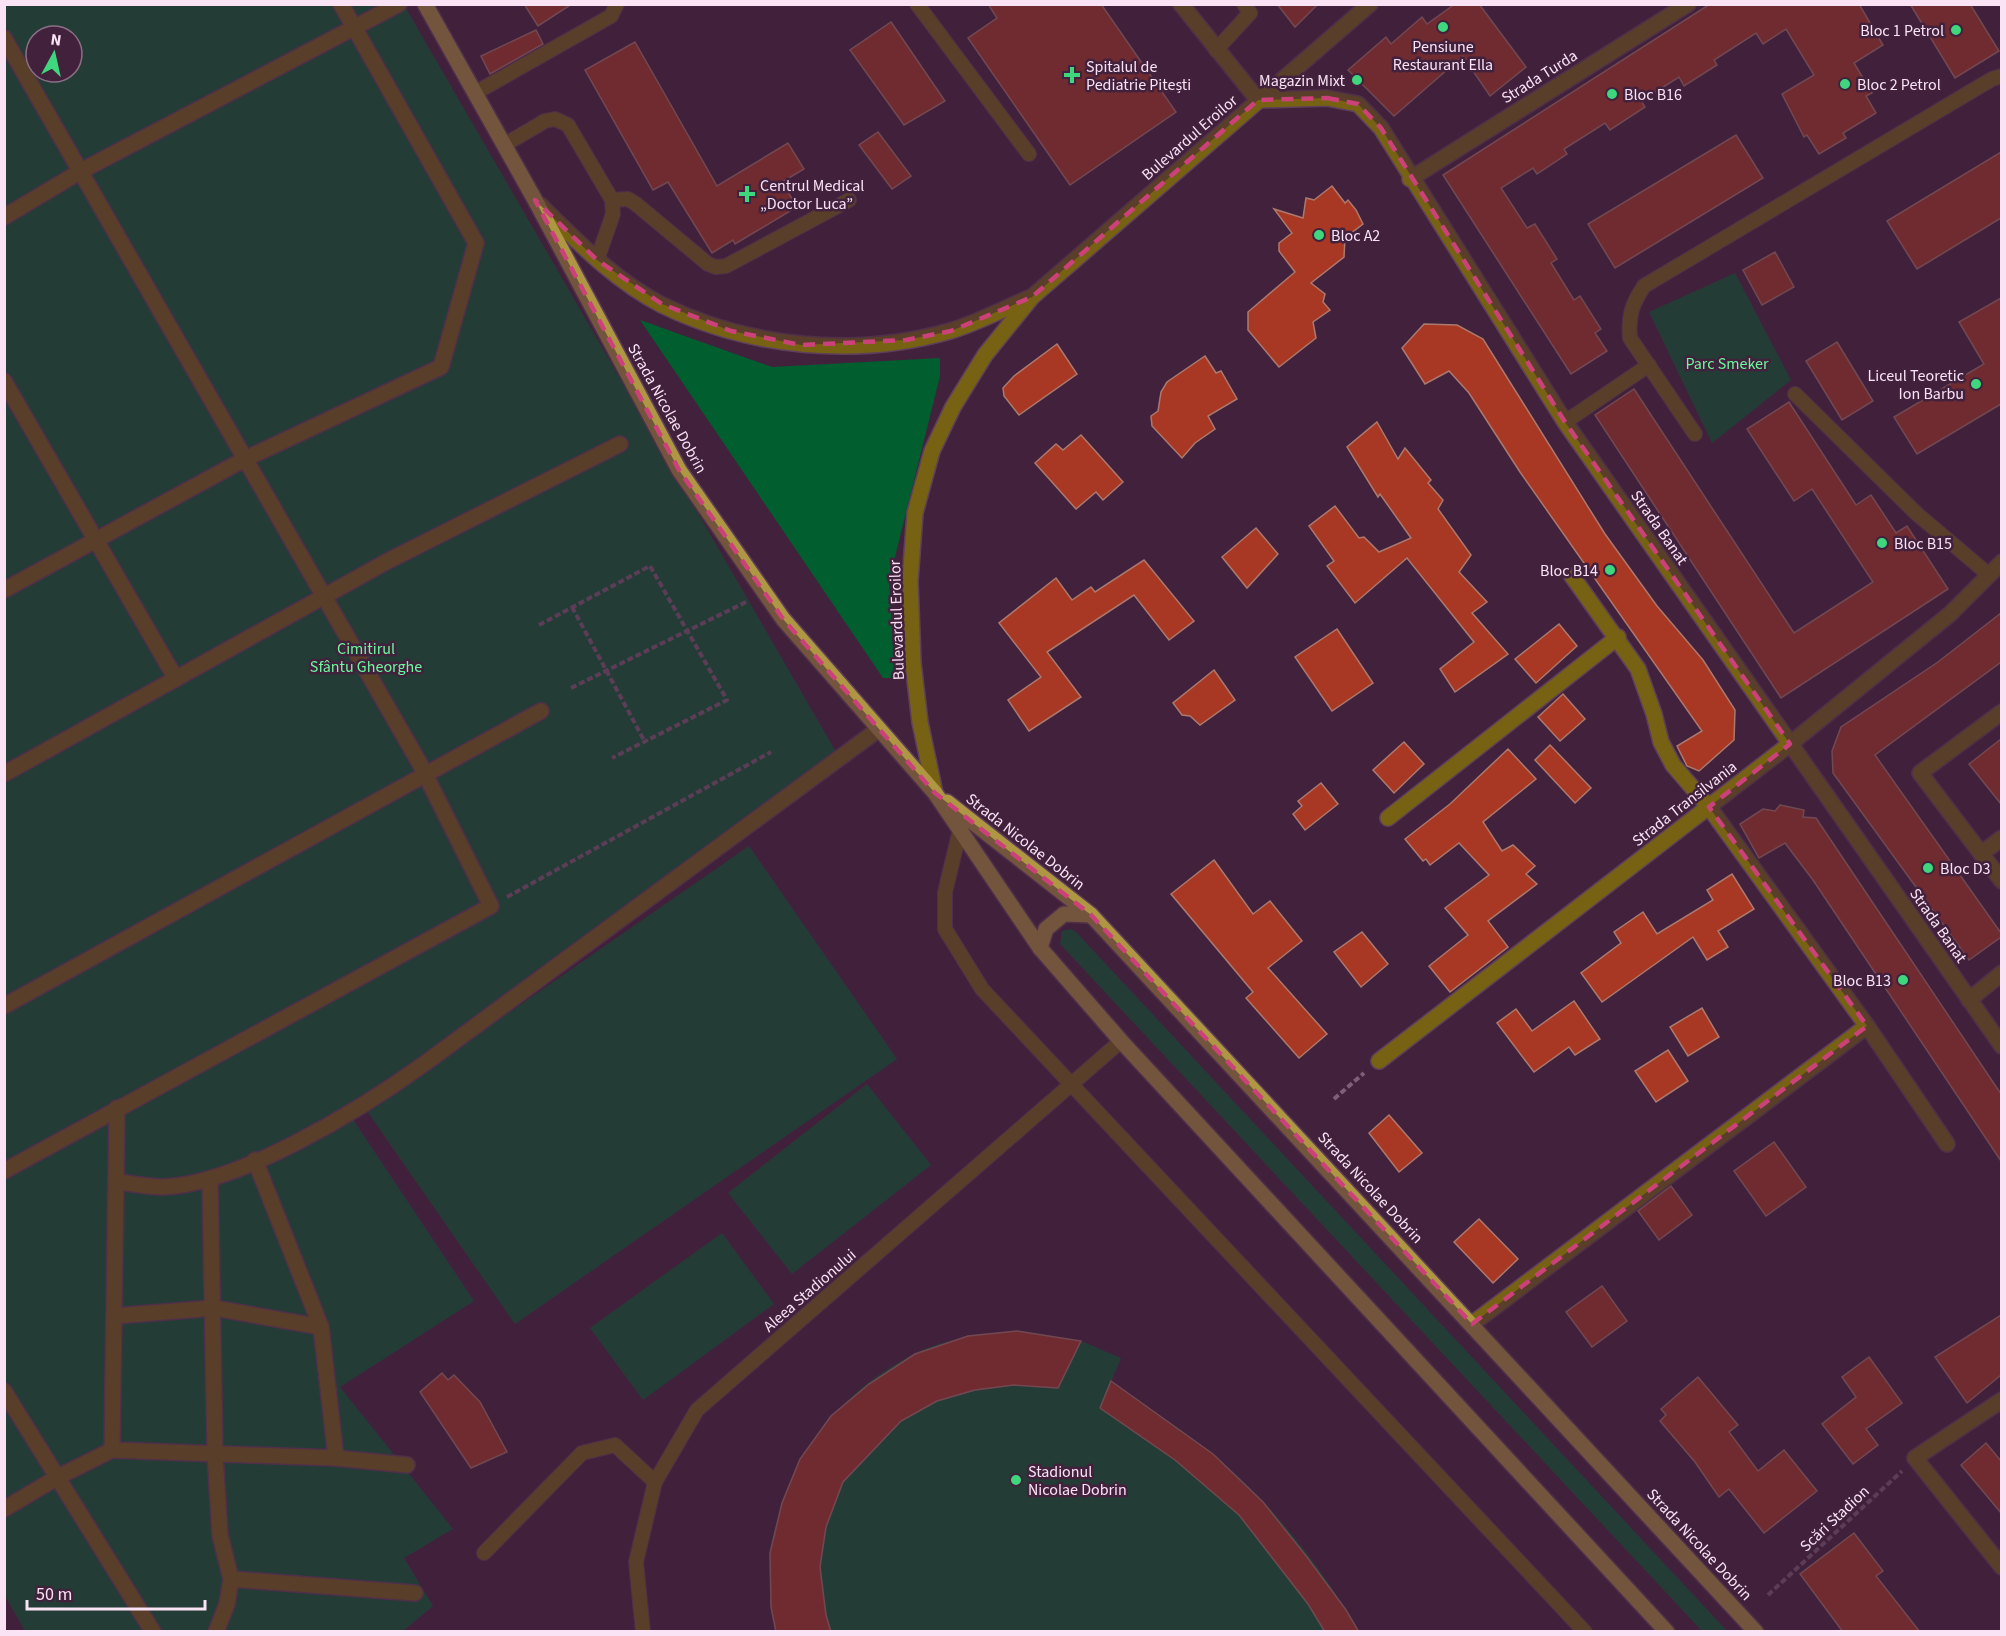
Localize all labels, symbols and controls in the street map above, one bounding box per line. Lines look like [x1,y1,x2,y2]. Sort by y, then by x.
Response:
marker: Pensiune Restaurant Ella [1436,20,1450,34]
place label: Bloc 1 Petrol [1860,20,1944,42]
marker: Bloc 1 Petrol [1949,23,1963,37]
north arrow [24,24,84,84]
text: N [49,29,63,52]
place label: Pensiune Restaurant Ella [1393,36,1493,76]
street label: Strada Turda [1497,45,1582,109]
place label: Spitalul de Pediatrie Pitești [1086,56,1191,96]
marker: Spitalul de Pediatrie Pitești [1063,66,1081,84]
place label: Magazin Mixt [1259,70,1346,92]
marker: Magazin Mixt [1350,73,1364,87]
place label: Bloc 2 Petrol [1857,74,1941,96]
marker: Bloc 2 Petrol [1838,77,1852,91]
place label: Bloc B16 [1624,84,1682,106]
marker: Bloc B16 [1605,87,1619,101]
street label: Bulevardul Eroilor [1137,90,1243,186]
place label: Centrul Medical „Doctor Luca” [760,175,864,215]
marker: Centrul Medical „Doctor Luca” [738,185,756,203]
place label: Bloc A2 [1331,225,1380,247]
marker: Bloc A2 [1312,228,1326,242]
street label: Strada Nicolae Dobrin [622,339,712,478]
park label: Parc Smeker [1685,353,1769,375]
place label: Liceul Teoretic Ion Barbu [1867,365,1964,405]
marker: Liceul Teoretic Ion Barbu [1969,377,1983,391]
street label: Strada Banat [1625,486,1693,570]
place label: Bloc B15 [1894,533,1952,555]
marker: Bloc B15 [1875,536,1889,550]
street label: Bulevardul Eroilor [884,559,910,681]
place label: Bloc B14 [1540,560,1598,582]
marker: Bloc B14 [1603,563,1617,577]
park label: Cimitirul Sfântu Gheorghe [310,638,422,678]
street label: Strada Transilvania [1628,756,1742,852]
street label: Strada Nicolae Dobrin [961,788,1090,895]
place label: Bloc D3 [1940,858,1990,880]
marker: Bloc D3 [1921,861,1935,875]
street label: Strada Banat [1904,884,1972,968]
place label: Bloc B13 [1833,970,1891,992]
marker: Bloc B13 [1896,973,1910,987]
street label: Strada Nicolae Dobrin [1313,1127,1428,1248]
street label: Aleea Stadionului [758,1244,861,1337]
place label: Stadionul Nicolae Dobrin [1028,1461,1127,1501]
marker: Stadionul Nicolae Dobrin [1009,1473,1023,1487]
street label: Scări Stadion [1795,1481,1874,1557]
street label: Strada Nicolae Dobrin [1642,1484,1757,1605]
scale bar [27,1573,206,1611]
text: 50 m [36,1582,72,1607]

